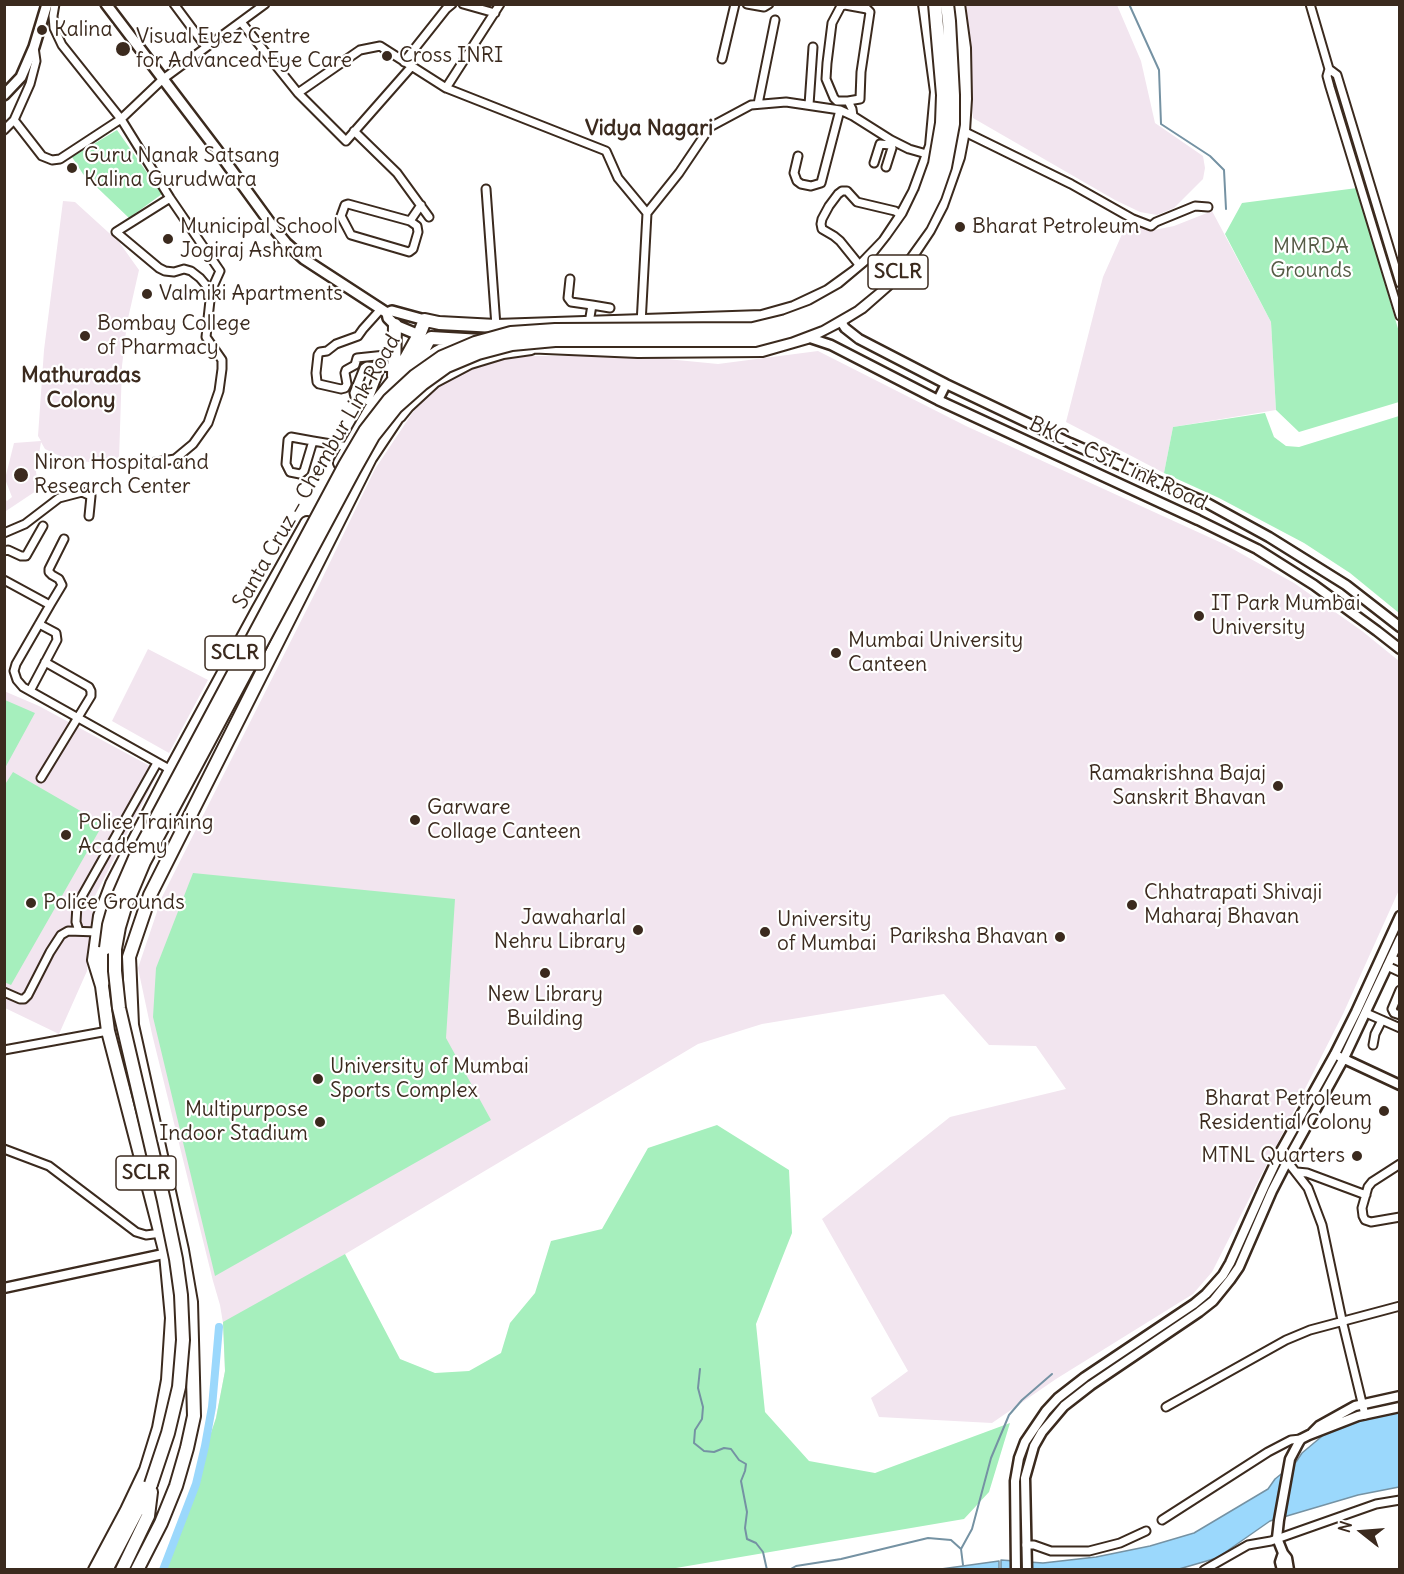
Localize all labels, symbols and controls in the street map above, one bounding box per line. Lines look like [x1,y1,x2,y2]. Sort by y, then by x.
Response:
place label: Kalina [54,17,112,43]
marker: Kalina [35,23,49,37]
place label: Visual Eyez Centre for Advanced Eye Care [136,24,352,74]
marker: Visual Eyez Centre for Advanced Eye Care [114,40,132,58]
place label: Cross INRI [399,43,503,69]
marker: Cross INRI [380,49,394,63]
district label: Vidya Nagari [585,116,713,142]
place label: Guru Nanak Satsang Kalina Gurudwara [84,143,280,193]
marker: Guru Nanak Satsang Kalina Gurudwara [65,161,79,175]
place label: Municipal School Jogiraj Ashram [180,214,338,264]
place label: Bharat Petroleum [972,214,1139,240]
marker: Bharat Petroleum [953,220,967,234]
marker: Municipal School Jogiraj Ashram [161,232,175,246]
park label: MMRDA Grounds [1270,234,1352,284]
road number: SCLR [868,255,928,289]
place label: Valmiki Apartments [159,281,343,307]
marker: Valmiki Apartments [140,287,154,301]
place label: Bombay College of Pharmacy [97,311,251,361]
marker: Bombay College of Pharmacy [78,329,92,343]
street label: Santa Cruz – Chembur Link Road [228,330,406,614]
district label: Mathuradas Colony [21,363,141,414]
street label: BKC - CST Link Road [1025,412,1211,516]
place label: Niron Hospital and Research Center [34,450,209,500]
marker: Niron Hospital and Research Center [12,466,30,484]
place label: IT Park Mumbai University [1211,591,1360,641]
marker: IT Park Mumbai University [1192,609,1206,623]
place label: Mumbai University Canteen [848,628,1023,678]
road number: SCLR [205,636,265,670]
marker: Mumbai University Canteen [829,646,843,660]
place label: Ramakrishna Bajaj Sanskrit Bhavan [1088,761,1266,811]
marker: Ramakrishna Bajaj Sanskrit Bhavan [1271,779,1285,793]
place label: Garware Collage Canteen [427,795,581,845]
place label: Police Training Academy [78,810,213,860]
marker: Garware Collage Canteen [408,813,422,827]
marker: Police Training Academy [59,828,73,842]
place label: Chhatrapati Shivaji Maharaj Bhavan [1144,880,1322,930]
place label: Police Grounds [43,890,185,916]
marker: Police Grounds [24,896,38,910]
marker: Chhatrapati Shivaji Maharaj Bhavan [1125,898,1139,912]
place label: Jawaharlal Nehru Library [494,905,626,955]
place label: University of Mumbai [777,907,876,957]
marker: Jawaharlal Nehru Library [631,923,645,937]
place label: Pariksha Bhavan [889,924,1048,950]
marker: University of Mumbai [758,925,772,939]
marker: Pariksha Bhavan [1053,930,1067,944]
marker: New Library Building [538,966,552,980]
place label: New Library Building [487,982,603,1032]
place label: University of Mumbai Sports Complex [330,1054,529,1104]
marker: University of Mumbai Sports Complex [311,1072,325,1086]
place label: Bharat Petroleum Residential Colony [1199,1086,1372,1136]
place label: Multipurpose Indoor Stadium [159,1097,308,1147]
marker: Bharat Petroleum Residential Colony [1377,1104,1391,1118]
marker: Multipurpose Indoor Stadium [313,1115,327,1129]
place label: MTNL Quarters [1201,1143,1345,1169]
marker: MTNL Quarters [1350,1149,1364,1163]
road number: SCLR [116,1156,176,1190]
north arrow [1332,1502,1392,1562]
text: N [1334,1519,1356,1535]

